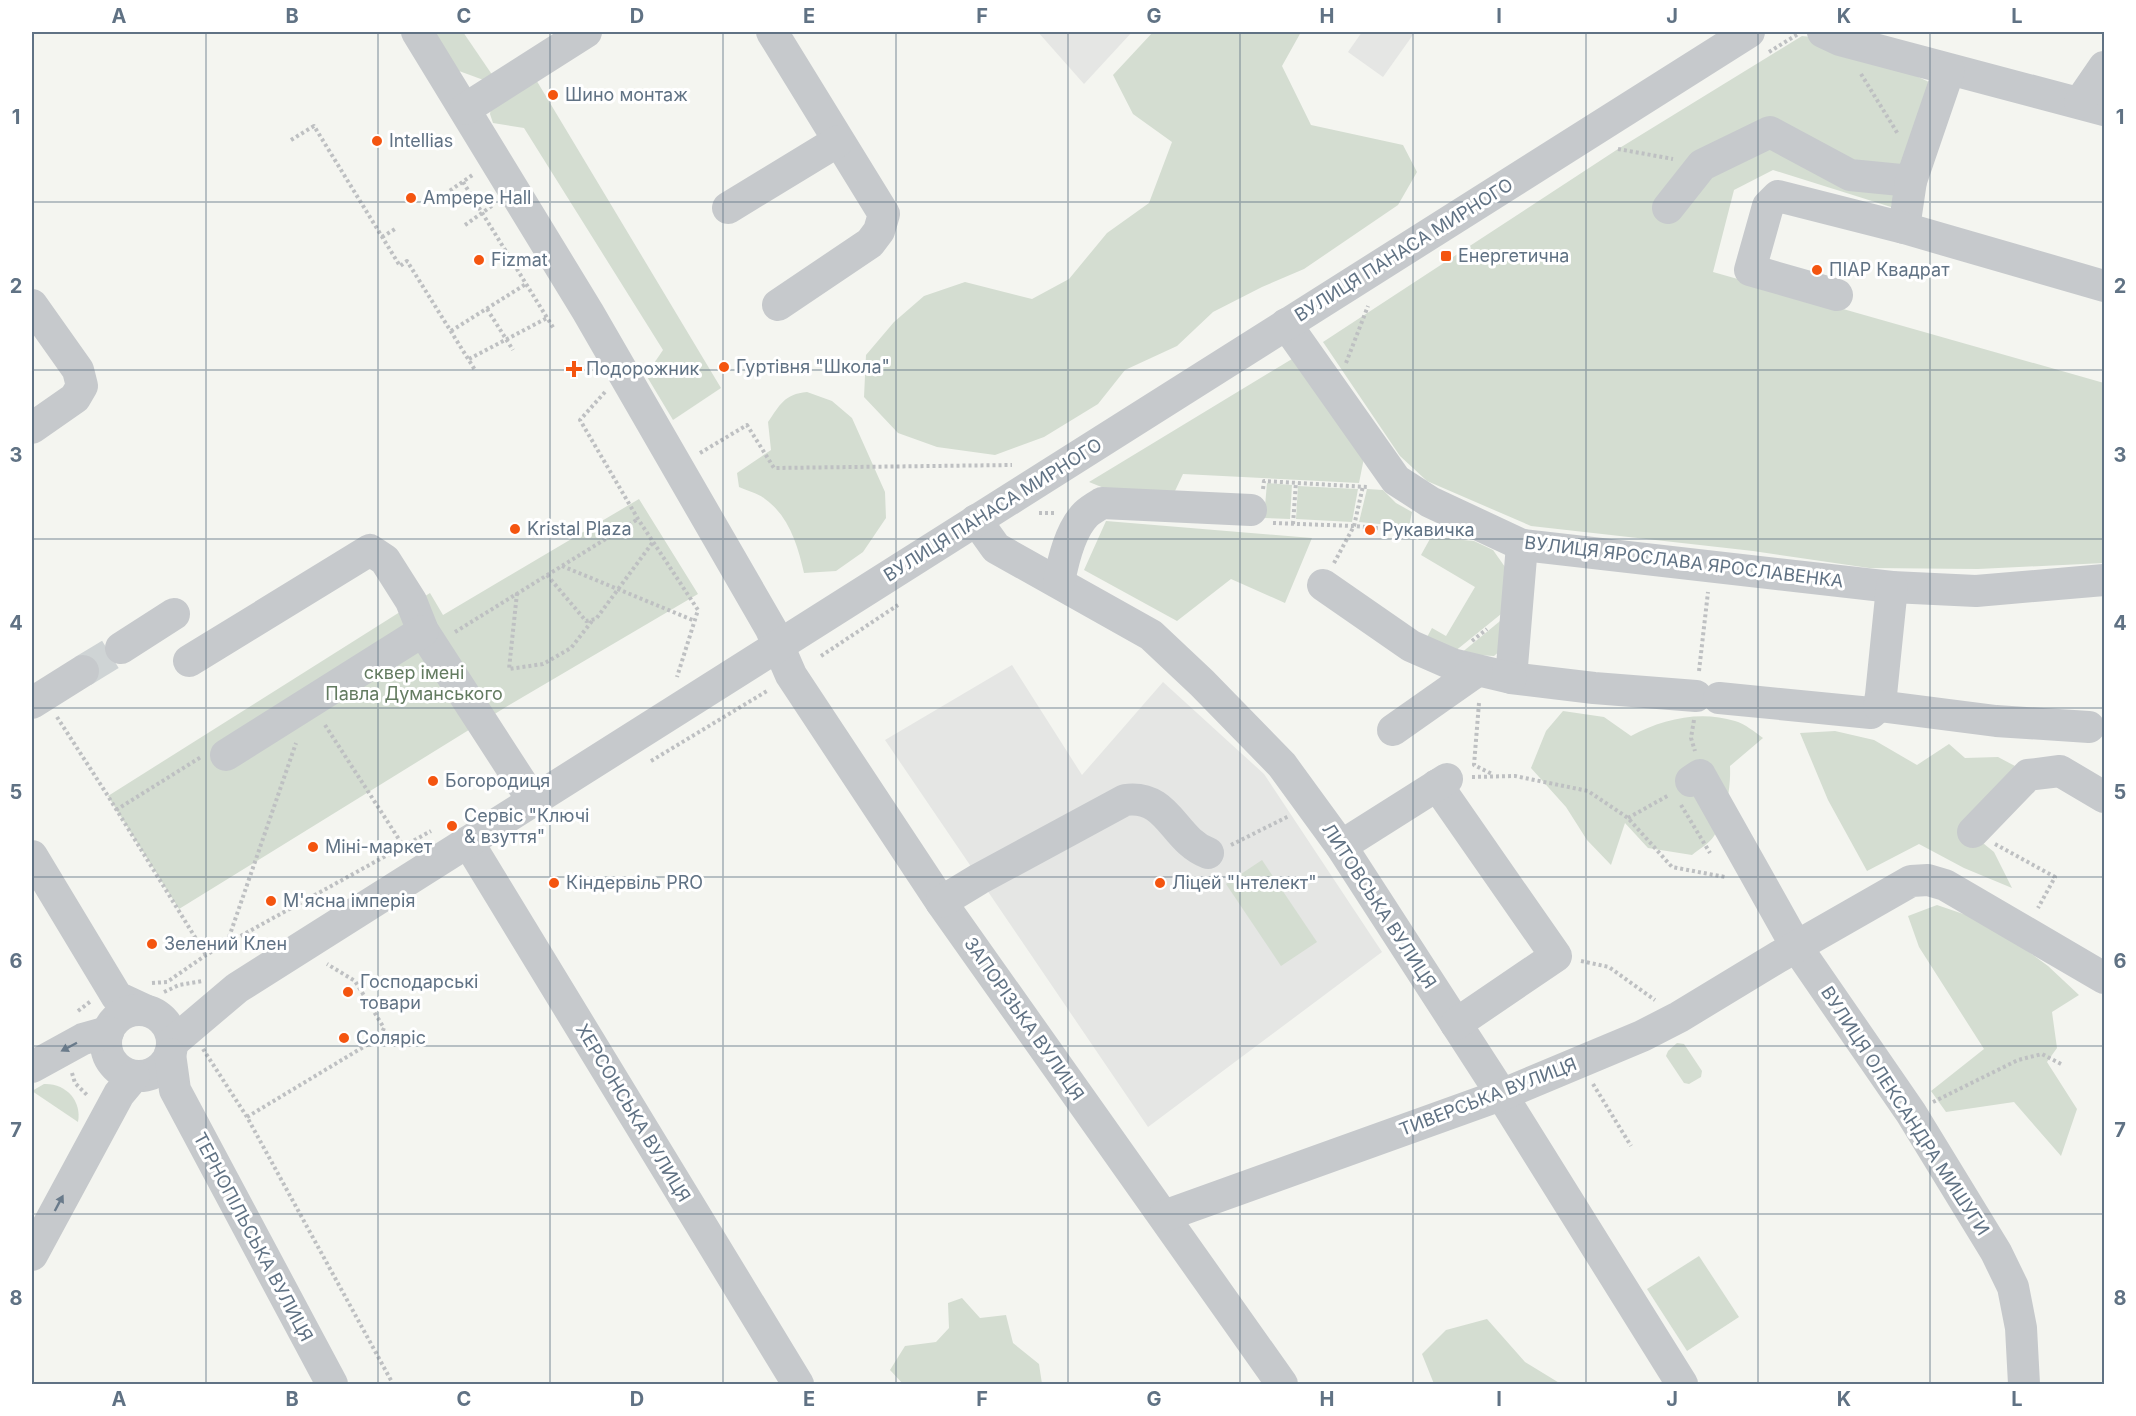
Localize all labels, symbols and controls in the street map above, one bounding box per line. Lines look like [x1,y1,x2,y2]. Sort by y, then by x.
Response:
text: A [112,4,127,28]
text: B [285,4,299,28]
text: C [457,4,471,28]
text: D [630,4,644,28]
text: E [803,4,815,28]
text: F [976,4,988,28]
text: G [1146,4,1162,28]
text: H [1320,4,1334,28]
text: I [1496,4,1502,28]
text: J [1666,4,1678,28]
text: K [1837,4,1851,28]
text: L [2011,4,2023,28]
place label: Шино монтаж [565,84,688,105]
marker: Шино монтаж [546,88,560,102]
text: 1 [12,105,20,129]
text: 1 [2116,105,2124,129]
place label: Intellias [389,130,453,151]
marker: Intellias [370,134,384,148]
street label: ВУЛИЦЯ ПАНАСА МИРНОГО [1291,174,1517,326]
place label: Ampepe Hall [423,187,531,208]
marker: Ampepe Hall [404,191,418,205]
place label: Енергетична [1458,245,1569,266]
place label: Fizmat [491,249,548,270]
marker: Енергетична [1439,249,1453,263]
marker: Fizmat [472,253,486,267]
place label: ПІАР Квадрат [1829,259,1950,280]
marker: ПІАР Квадрат [1810,263,1824,277]
text: 2 [10,274,22,298]
text: 2 [2114,274,2126,298]
place label: Гуртівня "Школа" [736,356,890,377]
place label: Подорожник [586,358,700,379]
marker: Гуртівня "Школа" [717,360,731,374]
marker: Подорожник [567,362,581,376]
street label: ВУЛИЦЯ ПАНАСА МИРНОГО [880,434,1106,586]
text: 3 [10,443,22,467]
text: 3 [2114,443,2126,467]
place label: Kristal Plaza [527,518,632,539]
place label: Рукавичка [1382,519,1475,540]
marker: Kristal Plaza [508,522,522,536]
marker: Рукавичка [1363,523,1377,537]
street label: ВУЛИЦЯ ЯРОСЛАВА ЯРОСЛАВЕНКА [1523,532,1845,591]
text: 4 [9,611,23,635]
text: 4 [2113,611,2127,635]
park label: сквер імені Павла Думанського [325,662,503,704]
place label: Богородиця [445,770,550,791]
marker: Богородиця [426,774,440,788]
text: 5 [10,780,22,804]
text: 5 [2114,780,2126,804]
place label: Сервіс "Ключі & взуття" [464,805,589,847]
marker: Сервіс "Ключі & взуття" [445,819,459,833]
street label: ЛИТОВСЬКА ВУЛИЦЯ [1318,819,1441,992]
place label: Міні-маркет [325,836,433,857]
marker: Міні-маркет [306,840,320,854]
place label: Кіндервіль PRO [566,872,703,893]
place label: Ліцей "Інтелект" [1172,872,1317,893]
marker: Кіндервіль PRO [547,876,561,890]
marker: Ліцей "Інтелект" [1153,876,1167,890]
place label: М'ясна імперія [283,890,415,911]
marker: М'ясна імперія [264,894,278,908]
place label: Зелений Клен [164,933,287,954]
street label: ЗАПОРІЗЬКА ВУЛИЦЯ [960,933,1089,1104]
marker: Зелений Клен [145,937,159,951]
text: 6 [10,949,23,973]
text: 6 [2114,949,2127,973]
place label: Господарські товари [360,971,478,1013]
street label: ВУЛИЦЯ ОЛЕКСАНДРА МИШУГИ [1817,982,1994,1239]
marker: Господарські товари [341,985,355,999]
street label: ХЕРСОНСЬКА ВУЛИЦЯ [572,1020,695,1206]
place label: Соляріс [356,1027,426,1048]
marker: Соляріс [337,1031,351,1045]
one-way arrow [60,1042,77,1052]
street label: ТИВЕРСЬКА ВУЛИЦЯ [1396,1053,1580,1140]
text: 7 [10,1118,22,1142]
text: 7 [2114,1118,2126,1142]
street label: ТЕРНОПІЛЬСЬКА ВУЛИЦЯ [189,1129,318,1345]
one-way arrow [55,1195,64,1212]
text: 8 [9,1286,23,1310]
text: 8 [2113,1286,2127,1310]
text: A [112,1387,127,1411]
text: B [285,1387,299,1411]
text: C [457,1387,471,1411]
text: D [630,1387,644,1411]
text: E [803,1387,815,1411]
text: F [976,1387,988,1411]
text: G [1146,1387,1162,1411]
text: H [1320,1387,1334,1411]
text: I [1496,1387,1502,1411]
text: J [1666,1387,1678,1411]
text: K [1837,1387,1851,1411]
text: L [2011,1387,2023,1411]

